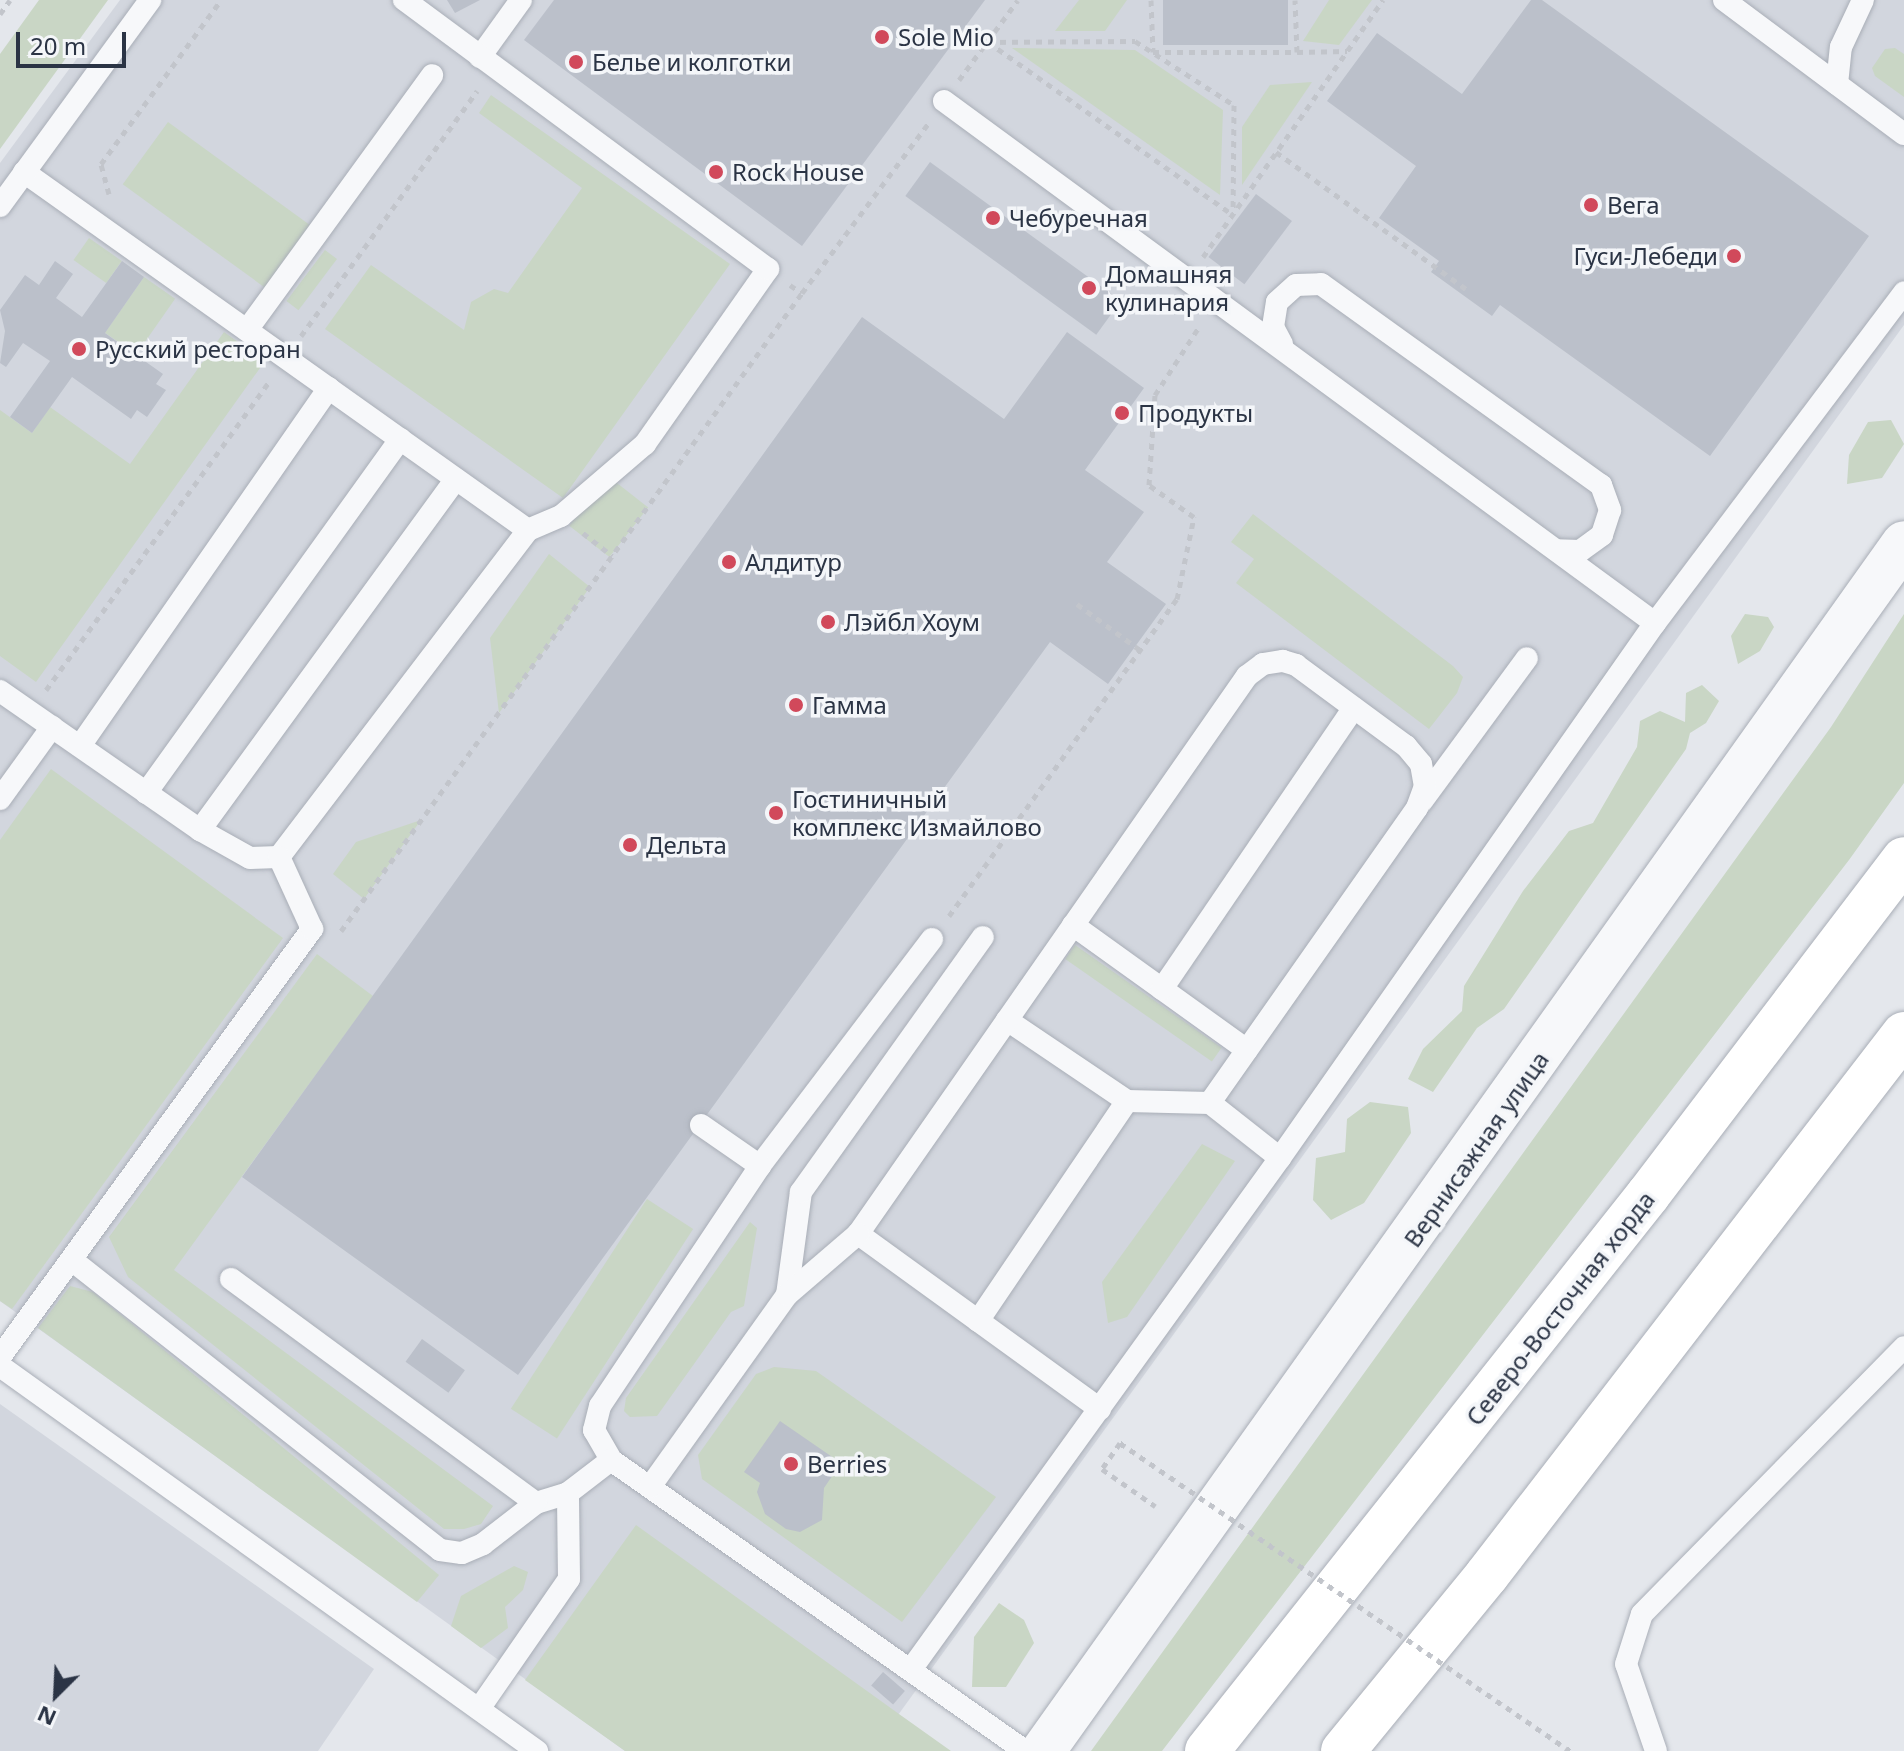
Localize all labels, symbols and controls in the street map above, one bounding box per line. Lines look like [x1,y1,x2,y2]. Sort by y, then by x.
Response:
scale bar [20,16,130,66]
place label: Sole Mio [898,23,994,51]
marker: Sole Mio [873,28,891,46]
text: 20 m [30,29,86,62]
place label: Белье и колготки [592,48,791,76]
marker: Белье и колготки [567,53,585,71]
place label: Rock House [732,158,864,186]
marker: Rock House [707,163,725,181]
place label: Вега [1607,191,1660,219]
marker: Вега [1582,196,1600,214]
place label: Чебуречная [1009,204,1148,232]
marker: Чебуречная [984,209,1002,227]
place label: Гуси-Лебеди [1574,242,1718,270]
marker: Гуси-Лебеди [1725,247,1743,265]
place label: Домашняя кулинария [1105,260,1232,316]
marker: Домашняя кулинария [1080,279,1098,297]
place label: Русский ресторан [95,335,301,363]
marker: Русский ресторан [70,340,88,358]
place label: Продукты [1138,399,1253,427]
marker: Продукты [1113,404,1131,422]
place label: Алдитур [745,548,842,576]
marker: Алдитур [720,553,738,571]
place label: Лэйбл Хоум [844,608,980,636]
marker: Лэйбл Хоум [819,613,837,631]
place label: Гамма [812,691,887,719]
marker: Гамма [787,696,805,714]
place label: Гостиничный комплекс Измайлово [792,785,1042,841]
marker: Гостиничный комплекс Измайлово [767,804,785,822]
place label: Дельта [646,831,727,859]
marker: Дельта [621,836,639,854]
street label: Вернисажная улица [1398,1046,1554,1252]
street label: Северо-Восточная хорда [1460,1185,1660,1431]
place label: Berries [807,1450,887,1478]
marker: Berries [782,1455,800,1473]
north arrow [16,1655,96,1735]
text: N [32,1700,61,1734]

